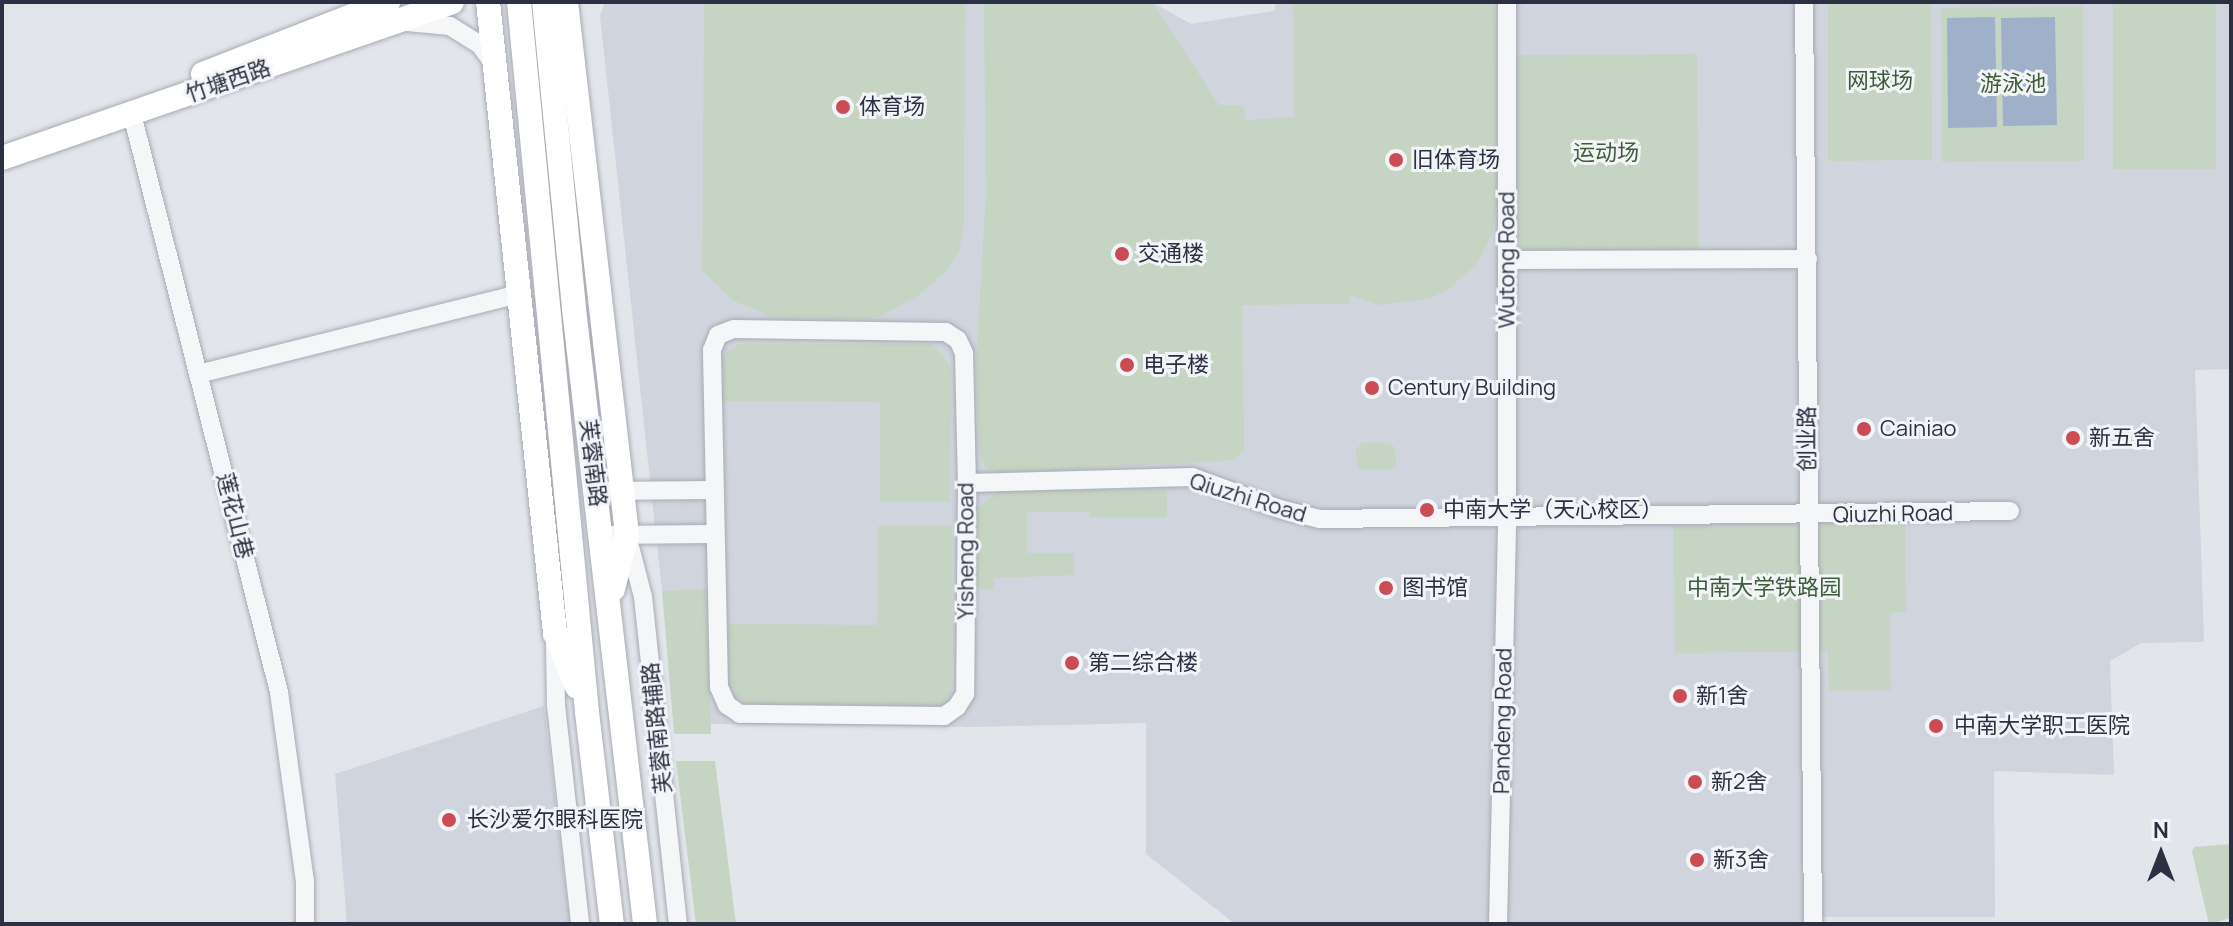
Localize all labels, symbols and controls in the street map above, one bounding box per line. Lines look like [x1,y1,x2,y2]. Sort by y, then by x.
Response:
street label: 竹塘西路 [182,54,274,108]
park label: 网球场 [1847,68,1913,94]
park label: 游泳池 [1980,71,2046,97]
place label: 体育场 [859,94,925,120]
marker: 体育场 [834,98,852,116]
park label: 运动场 [1573,140,1639,166]
place label: 旧体育场 [1412,147,1500,173]
marker: 旧体育场 [1387,151,1405,169]
street label: Wutong Road [1494,191,1520,329]
place label: 交通楼 [1138,241,1204,267]
marker: 交通楼 [1113,245,1131,263]
place label: 电子楼 [1143,352,1209,378]
marker: 电子楼 [1118,356,1136,374]
place label: Century Building [1388,375,1556,401]
marker: Century Building [1363,379,1381,397]
street label: 创业路 [1794,406,1820,472]
place label: Cainiao [1880,416,1957,442]
street label: 芙蓉南路 [575,418,611,508]
marker: Cainiao [1855,420,1873,438]
place label: 新五舍 [2089,425,2155,451]
marker: 新五舍 [2064,429,2082,447]
street label: Qiuzhi Road [1187,468,1309,528]
street label: 莲花山巷 [212,470,258,562]
street label: Yisheng Road [953,482,979,620]
place label: 中南大学（天心校区） [1443,497,1663,523]
street label: Qiuzhi Road [1833,500,1953,528]
marker: 中南大学（天心校区） [1418,501,1436,519]
place label: 图书馆 [1402,575,1468,601]
park label: 中南大学铁路园 [1687,575,1841,601]
marker: 图书馆 [1377,579,1395,597]
street label: Pandeng Road [1489,648,1517,794]
place label: 第二综合楼 [1088,650,1198,676]
marker: 第二综合楼 [1063,654,1081,672]
street label: 芙蓉南路辅路 [637,661,677,795]
place label: 新1舍 [1696,683,1749,709]
marker: 新1舍 [1671,687,1689,705]
place label: 中南大学职工医院 [1954,713,2130,739]
marker: 中南大学职工医院 [1925,715,1947,737]
place label: 新2舍 [1711,769,1768,795]
marker: 新2舍 [1686,773,1704,791]
place label: 长沙爱尔眼科医院 [467,807,643,833]
marker: 长沙爱尔眼科医院 [438,809,460,831]
north arrow [2121,814,2201,894]
text: N [2153,815,2169,845]
place label: 新3舍 [1713,847,1769,873]
marker: 新3舍 [1688,851,1706,869]

